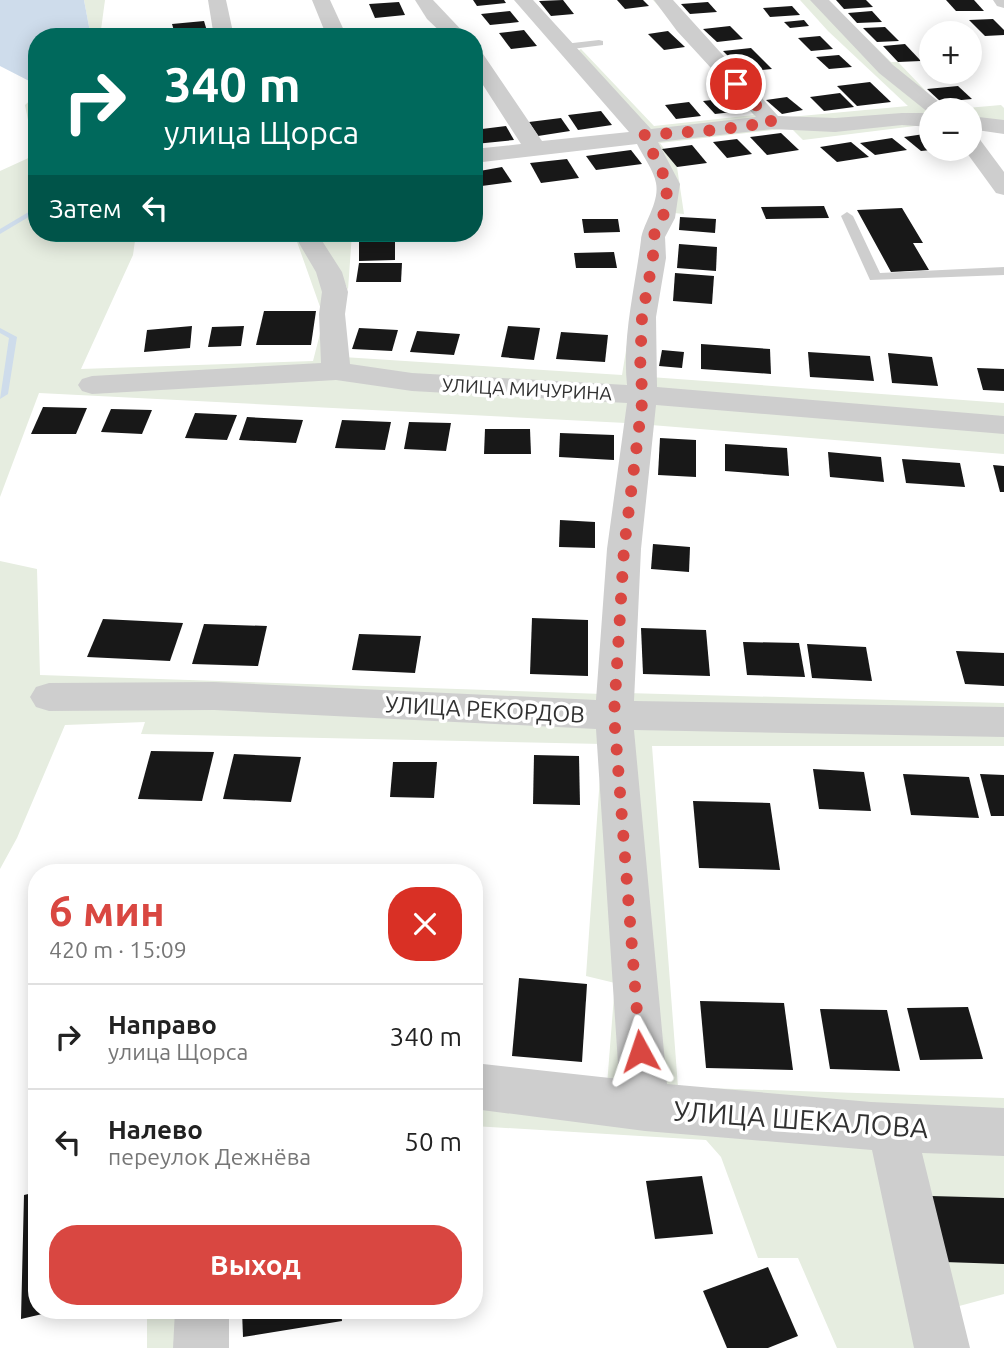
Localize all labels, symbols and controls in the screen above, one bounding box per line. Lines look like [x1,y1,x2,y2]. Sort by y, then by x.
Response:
map controls [919,21,982,161]
button: + [919,21,982,84]
pin [706,54,766,114]
icon: right [49,56,140,147]
text: 340 m [164,56,301,111]
icon: arrive [717,65,755,103]
button: − [919,98,982,161]
text: улица Щорса [164,114,359,150]
icon: left [136,189,174,227]
text: Затем [49,194,122,223]
street label: УЛИЦА МИЧУРИНА [442,374,613,404]
street label: УЛИЦА РЕКОРДОВ [384,691,586,727]
text: 6 мин [49,887,165,934]
button: close [388,887,462,961]
text: 420 m · 15:09 [49,937,187,962]
text: Направо [108,1010,217,1039]
position arrow [603,1014,677,1088]
icon: right [49,1018,87,1056]
text: 340 m [390,1022,462,1051]
text: улица Щорса [108,1039,248,1064]
street label: УЛИЦА ШЕКАЛОВА [673,1095,929,1143]
text: Налево [108,1115,203,1144]
icon: left [49,1123,87,1161]
text: 50 m [404,1127,462,1156]
text: переулок Дежнёва [108,1144,311,1169]
button: Выход [49,1225,462,1305]

